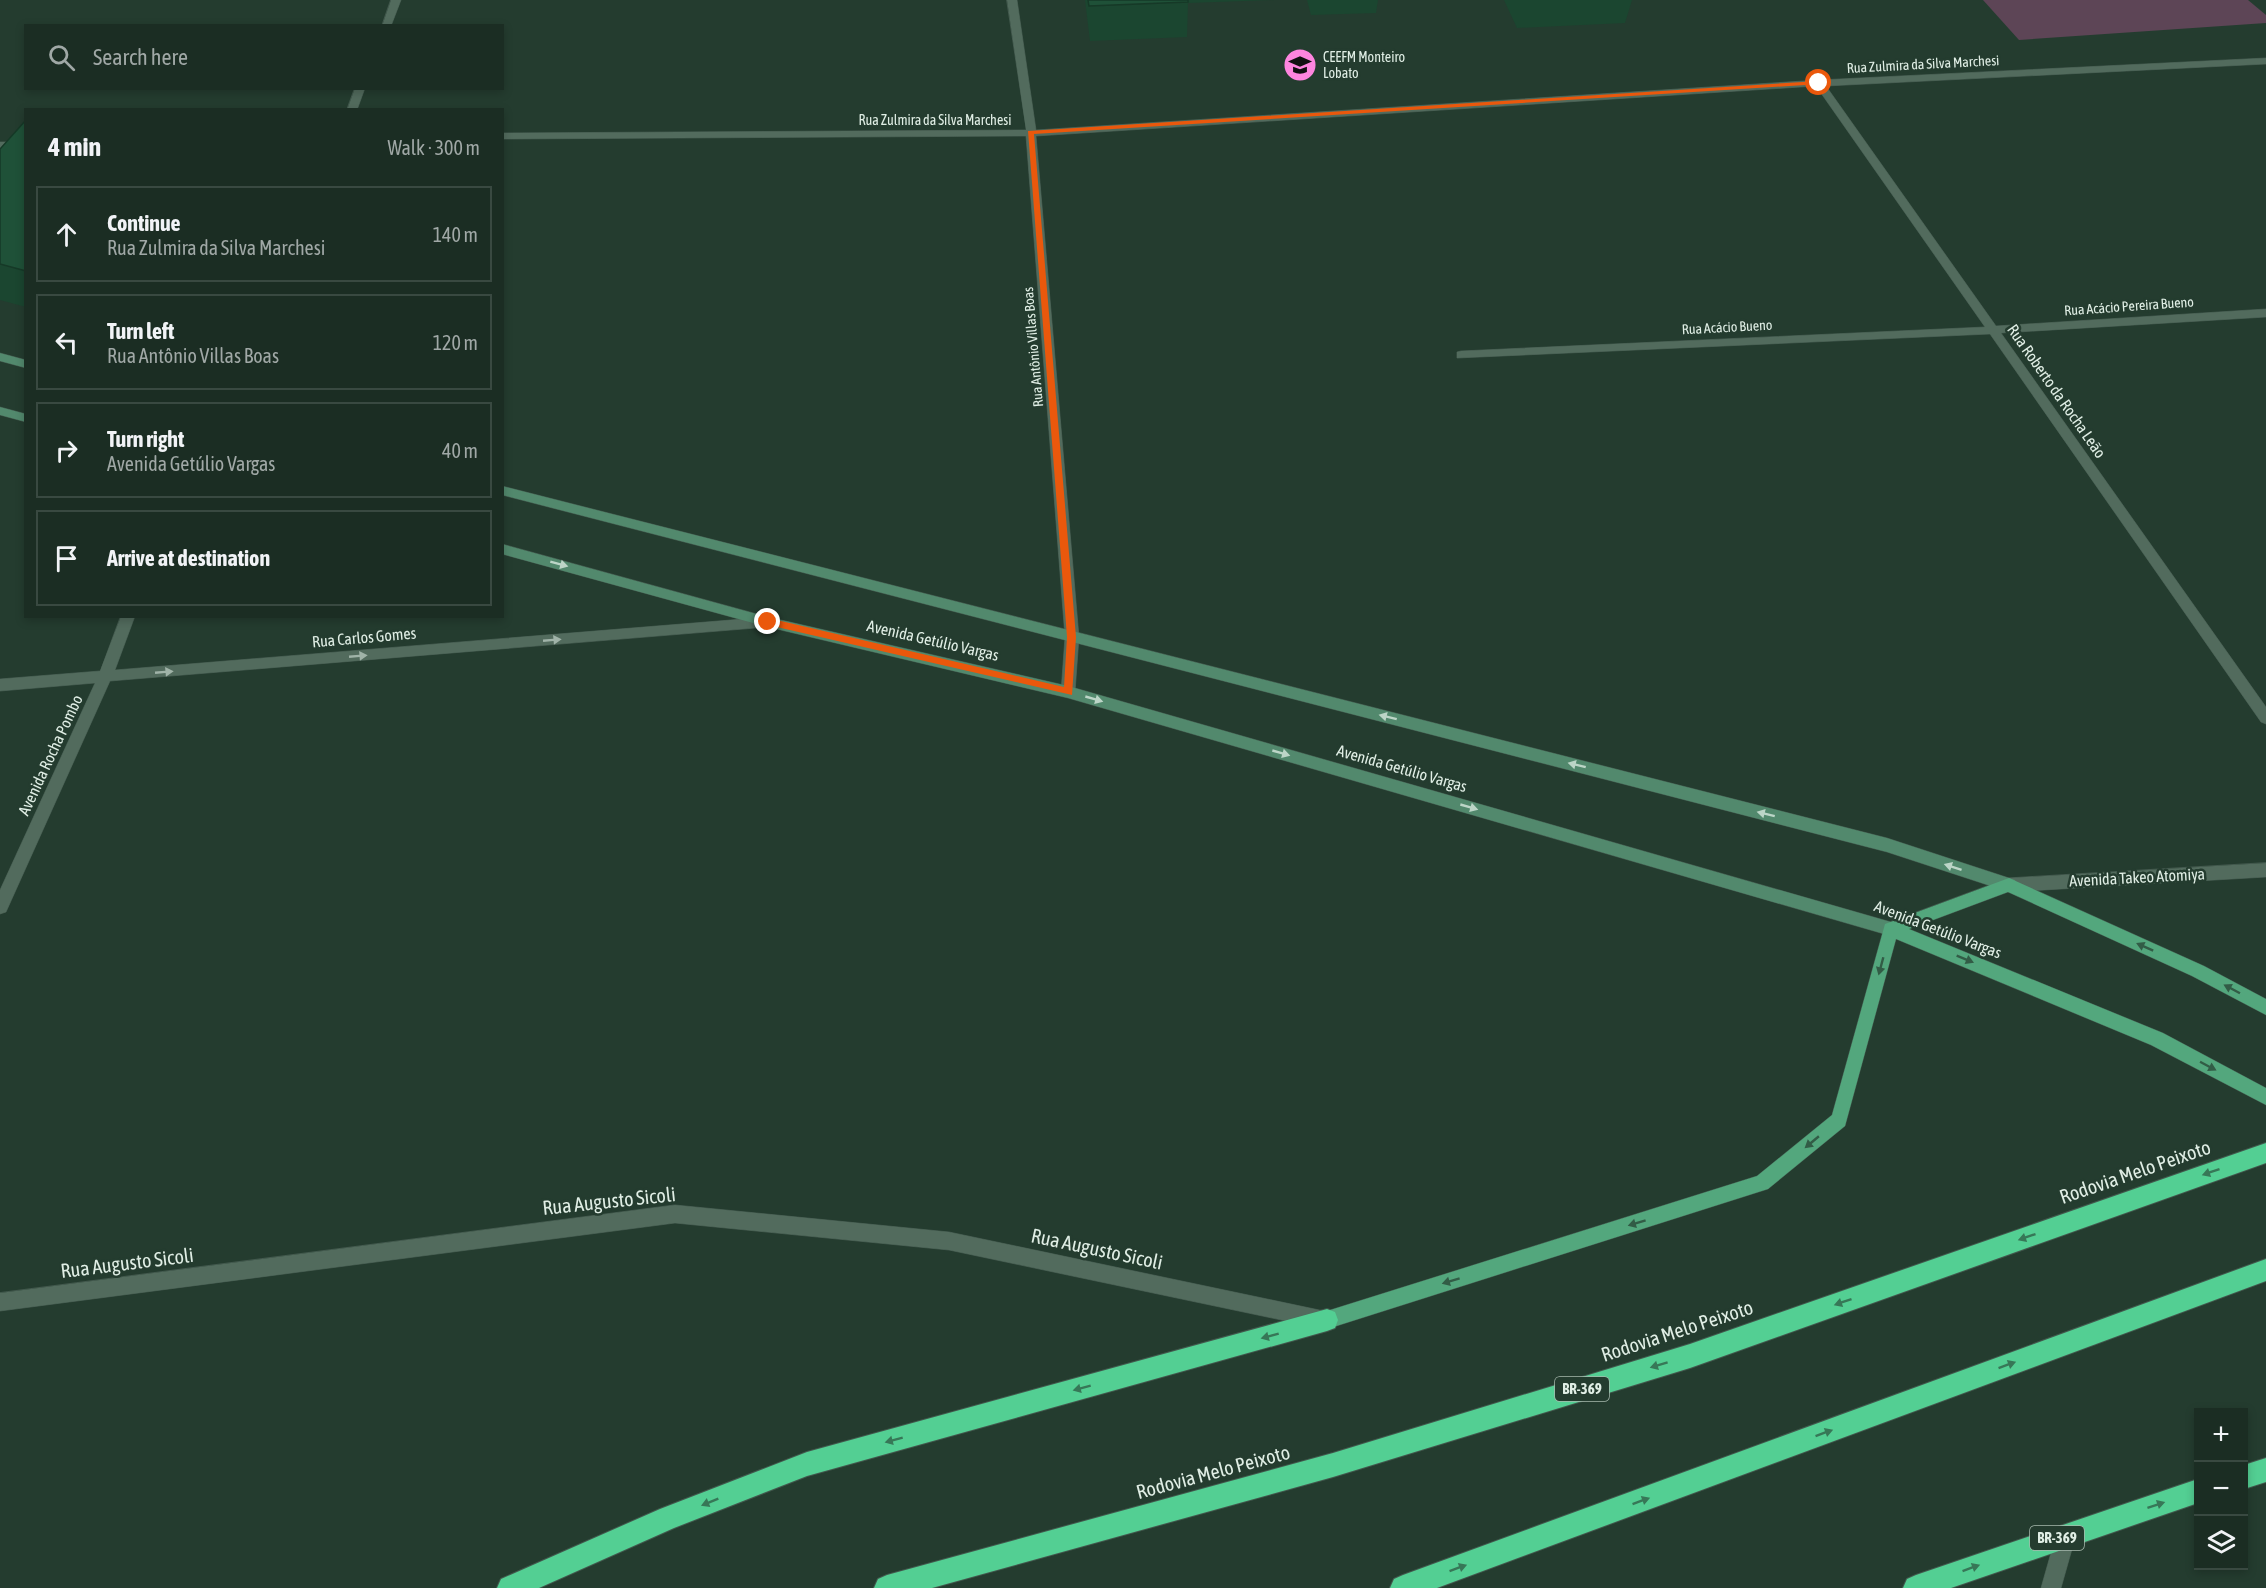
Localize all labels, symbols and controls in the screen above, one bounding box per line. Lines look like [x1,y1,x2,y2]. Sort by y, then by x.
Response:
search box [24,24,504,90]
icon: search [45,41,78,74]
text: Search here [93,44,188,70]
school or university icon: CEEFM Monteiro Lobato [1282,47,1318,83]
place label: CEEFM Monteiro Lobato [1323,49,1405,81]
street label: Rua Zulmira da Silva Marchesi [1846,52,2000,76]
route start [1805,69,1831,95]
street label: Rua Zulmira da Silva Marchesi [859,112,1011,128]
text: 4 min [48,132,101,162]
text: Walk · 300 m [388,136,480,159]
text: Continue [107,210,181,236]
icon: ahead [50,218,83,251]
text: 140 m [433,223,478,246]
text: Rua Zulmira da Silva Marchesi [107,236,325,259]
street label: Rua Antônio Villas Boas [1020,286,1046,408]
street label: Rua Acácio Pereira Bueno [2064,293,2194,319]
street label: Rua Acácio Bueno [1681,317,1773,337]
text: Turn left [107,318,174,344]
street label: Rua Roberto da Rocha Leão [2004,321,2110,461]
icon: left [50,326,83,359]
text: 120 m [433,331,478,354]
text: Rua Antônio Villas Boas [107,344,279,367]
text: Turn right [107,426,184,452]
icon: right [50,434,83,467]
text: 40 m [442,439,478,462]
text: Avenida Getúlio Vargas [107,452,275,475]
icon: arrive [50,542,83,575]
text: Arrive at destination [107,545,270,571]
one-way arrow [550,560,568,570]
route end [754,608,780,634]
street label: Avenida Getúlio Vargas [865,616,1001,665]
street label: Rua Carlos Gomes [311,623,417,651]
one-way arrow [543,635,562,644]
one-way arrow [348,651,367,661]
one-way arrow [154,667,173,677]
street label: Avenida Rocha Pombo [14,692,86,818]
one-way arrow [1085,695,1103,705]
one-way arrow [1378,712,1397,722]
street label: Avenida Getúlio Vargas [1335,741,1470,796]
one-way arrow [1273,749,1291,758]
one-way arrow [1567,760,1586,770]
one-way arrow [1460,803,1478,812]
one-way arrow [1756,808,1775,818]
one-way arrow [1944,861,1962,871]
street label: Avenida Takeo Atomiya [2069,864,2205,891]
street label: Avenida Getúlio Vargas [1872,896,2004,963]
one-way arrow [2135,942,2153,952]
one-way arrow [1956,954,1974,964]
one-way arrow [1876,957,1885,975]
one-way arrow [2223,984,2240,994]
one-way arrow [2200,1061,2217,1071]
street label: Rodovia Melo Peixoto [2056,1135,2213,1208]
one-way arrow [1804,1136,1819,1148]
one-way arrow [2202,1168,2220,1178]
street label: Rua Augusto Sicoli [541,1182,677,1219]
one-way arrow [1628,1218,1646,1228]
street label: Rua Augusto Sicoli [1029,1223,1165,1274]
one-way arrow [2018,1233,2036,1243]
street label: Rua Augusto Sicoli [59,1243,195,1282]
one-way arrow [1442,1277,1460,1286]
street label: Rodovia Melo Peixoto [1598,1295,1756,1366]
one-way arrow [1834,1297,1852,1307]
one-way arrow [1261,1332,1279,1341]
one-way arrow [1998,1360,2016,1370]
one-way arrow [1650,1361,1668,1371]
road number: BR-369 [1555,1377,1609,1401]
one-way arrow [1073,1384,1091,1393]
map controls [2194,1408,2248,1570]
button: + [2194,1408,2248,1462]
one-way arrow [1815,1428,1833,1437]
one-way arrow [885,1436,903,1445]
street label: Rodovia Melo Peixoto [1133,1440,1292,1503]
button: − [2194,1462,2248,1516]
one-way arrow [1633,1495,1651,1505]
one-way arrow [701,1498,719,1507]
one-way arrow [2147,1500,2165,1510]
button: layers [2194,1516,2248,1570]
road number: BR-369 [2030,1526,2084,1550]
one-way arrow [1450,1563,1468,1573]
one-way arrow [1962,1563,1980,1573]

